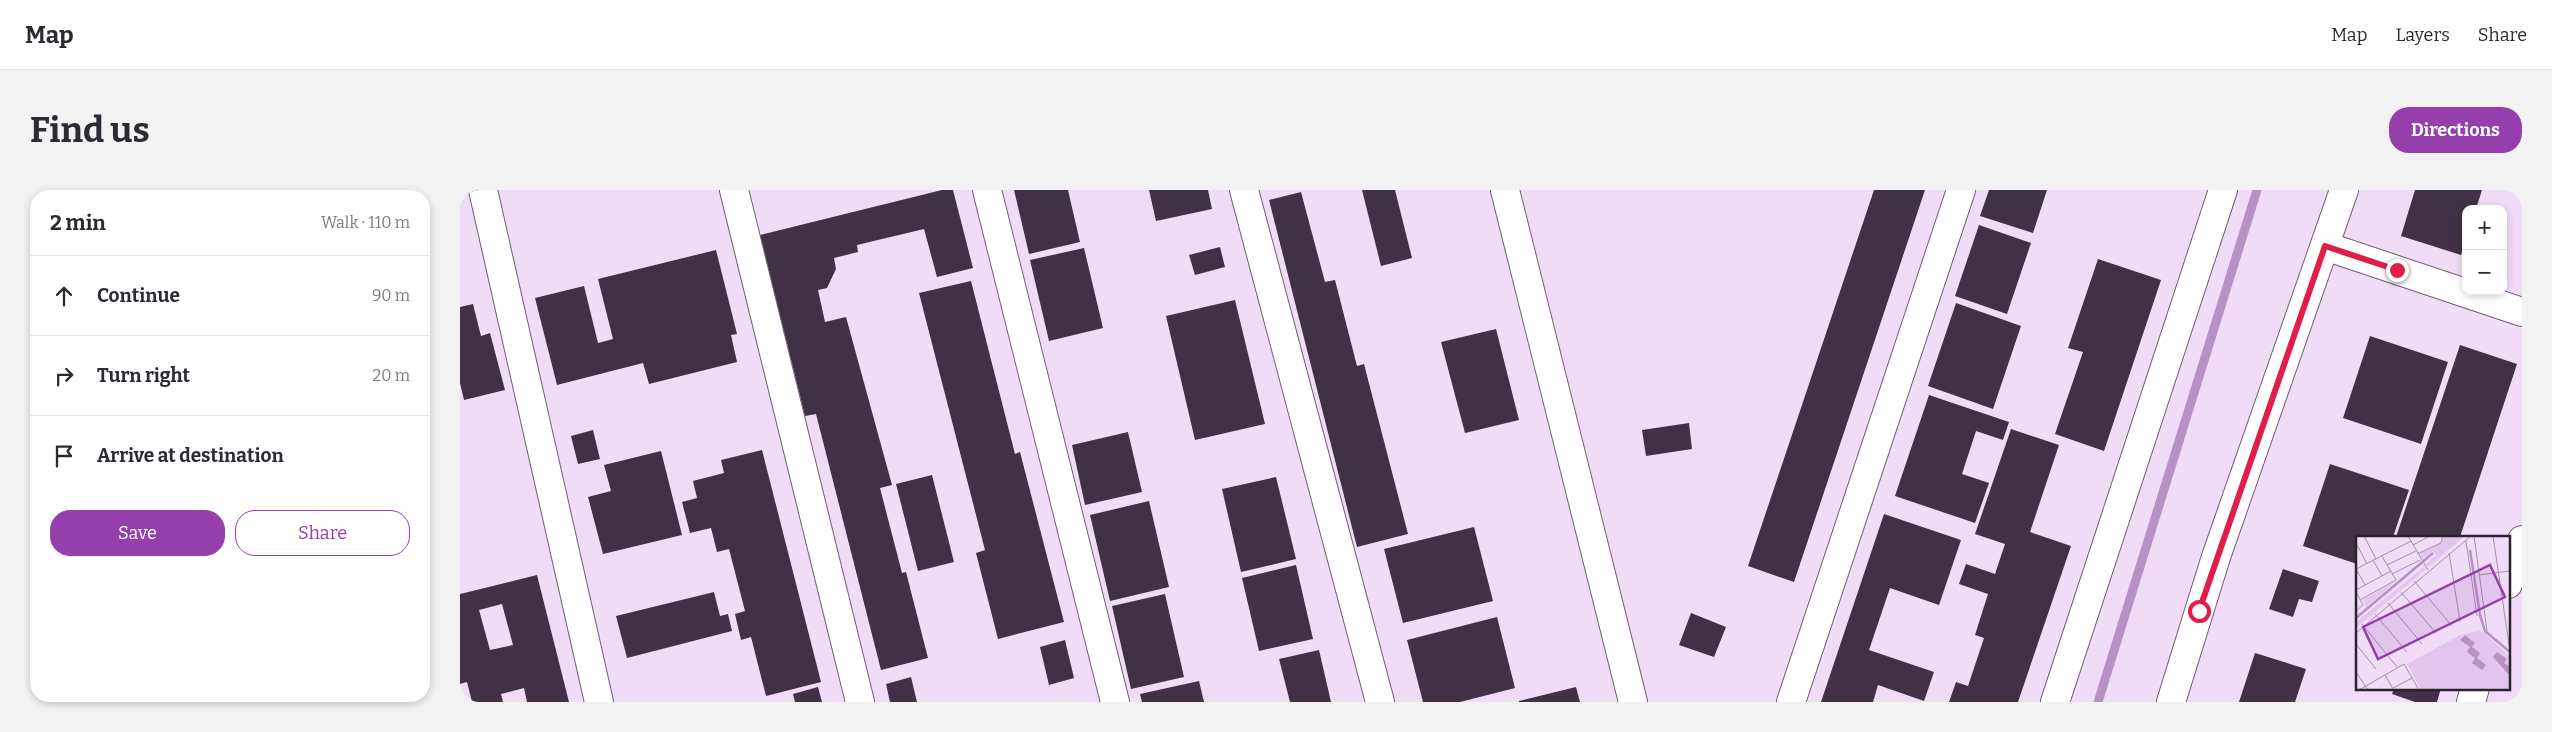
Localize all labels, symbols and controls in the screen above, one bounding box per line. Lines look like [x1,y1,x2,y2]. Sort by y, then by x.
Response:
text: Map [25,21,74,49]
text: Map [2331,24,2367,46]
text: Layers [2395,24,2450,46]
text: Share [2478,24,2527,46]
button: Directions [2389,107,2522,153]
text: Find us [30,109,150,151]
map controls [2462,205,2507,295]
button: + [2462,205,2507,250]
text: 2 min [50,210,106,236]
text: Walk · 110 m [321,213,410,232]
button: − [2462,250,2507,295]
route end [2386,259,2409,282]
icon: ahead [50,282,78,310]
text: Continue [97,284,180,307]
text: 90 m [372,286,410,305]
icon: right [50,362,78,390]
text: Turn right [97,364,190,387]
text: 20 m [373,366,410,385]
icon: arrive [50,442,78,470]
text: Arrive at destination [97,444,284,467]
button: Save [50,510,225,556]
button: Share [235,510,410,556]
inset map [2356,536,2510,690]
route start [2188,600,2211,623]

